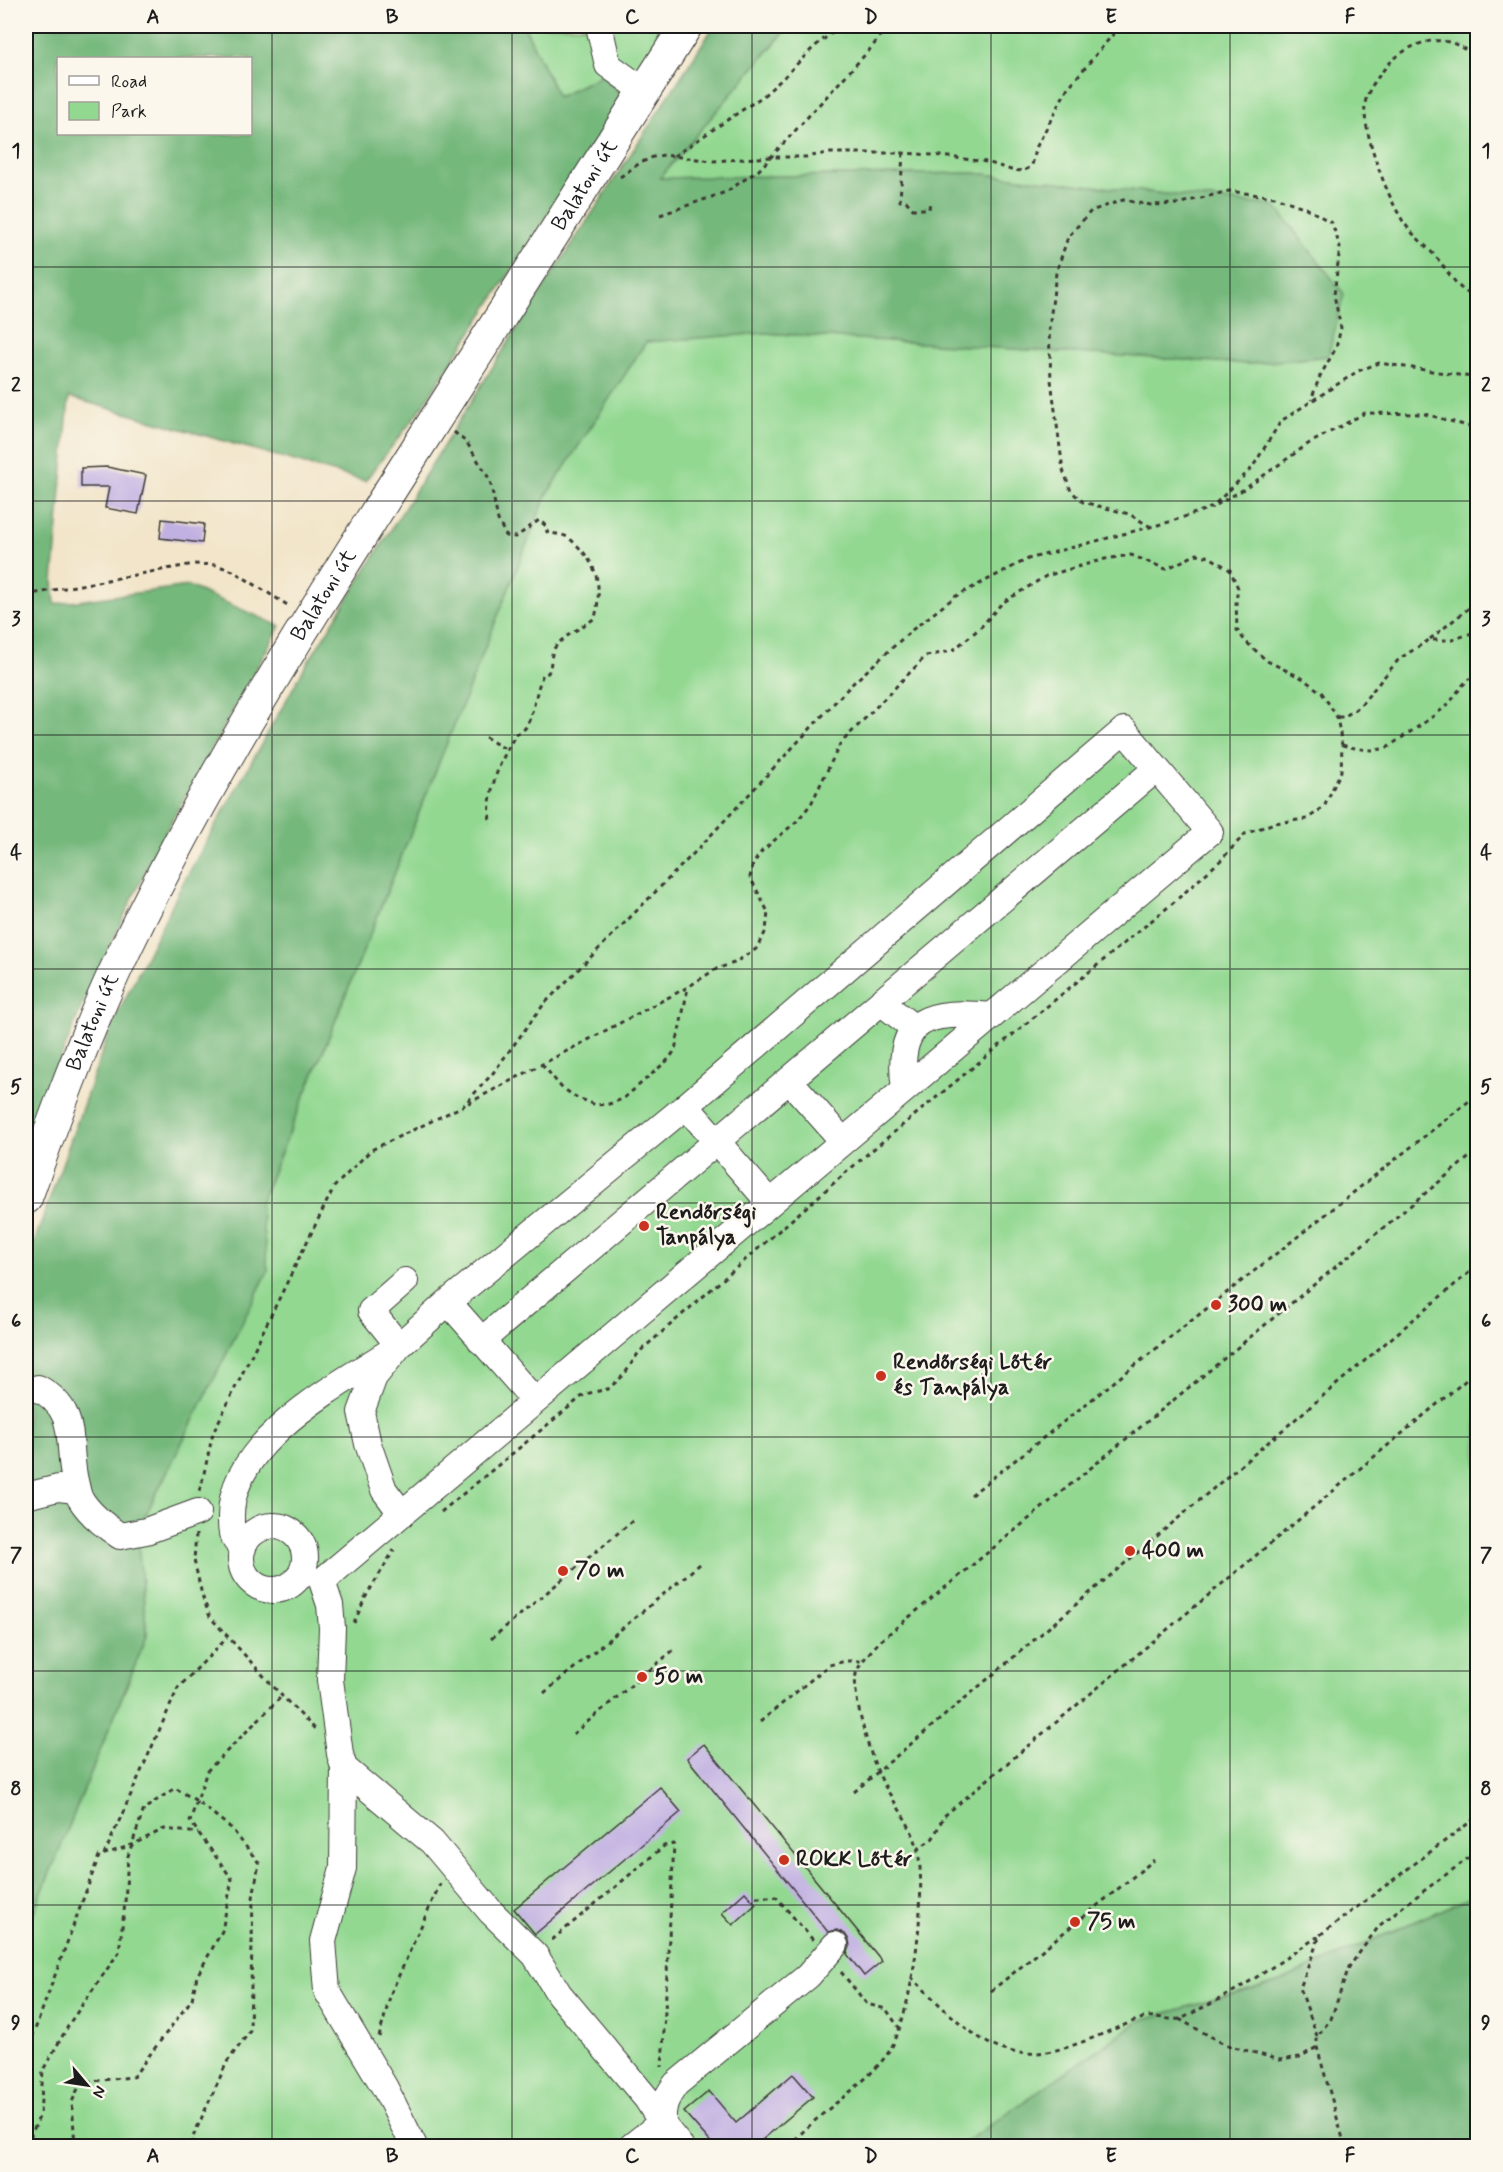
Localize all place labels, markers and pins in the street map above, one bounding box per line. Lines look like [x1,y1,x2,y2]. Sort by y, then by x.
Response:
place label: Rendőrségi Tanpálya [656,1199,756,1252]
marker: Rendőrségi Tanpálya [637,1219,651,1233]
place label: 300 m [1228,1291,1287,1319]
marker: 300 m [1209,1298,1223,1312]
place label: Rendőrségi Lőtér és Tanpálya [893,1349,1053,1402]
marker: Rendőrségi Lőtér és Tanpálya [874,1369,888,1383]
place label: 400 m [1142,1537,1204,1565]
marker: 400 m [1123,1544,1137,1558]
place label: 70 m [575,1557,624,1585]
marker: 70 m [556,1564,570,1578]
place label: 50 m [654,1663,703,1691]
marker: 50 m [635,1670,649,1684]
place label: ROKK Lőtér [796,1846,913,1874]
marker: ROKK Lőtér [777,1853,791,1867]
place label: 75 m [1087,1908,1136,1936]
marker: 75 m [1068,1915,1082,1929]

